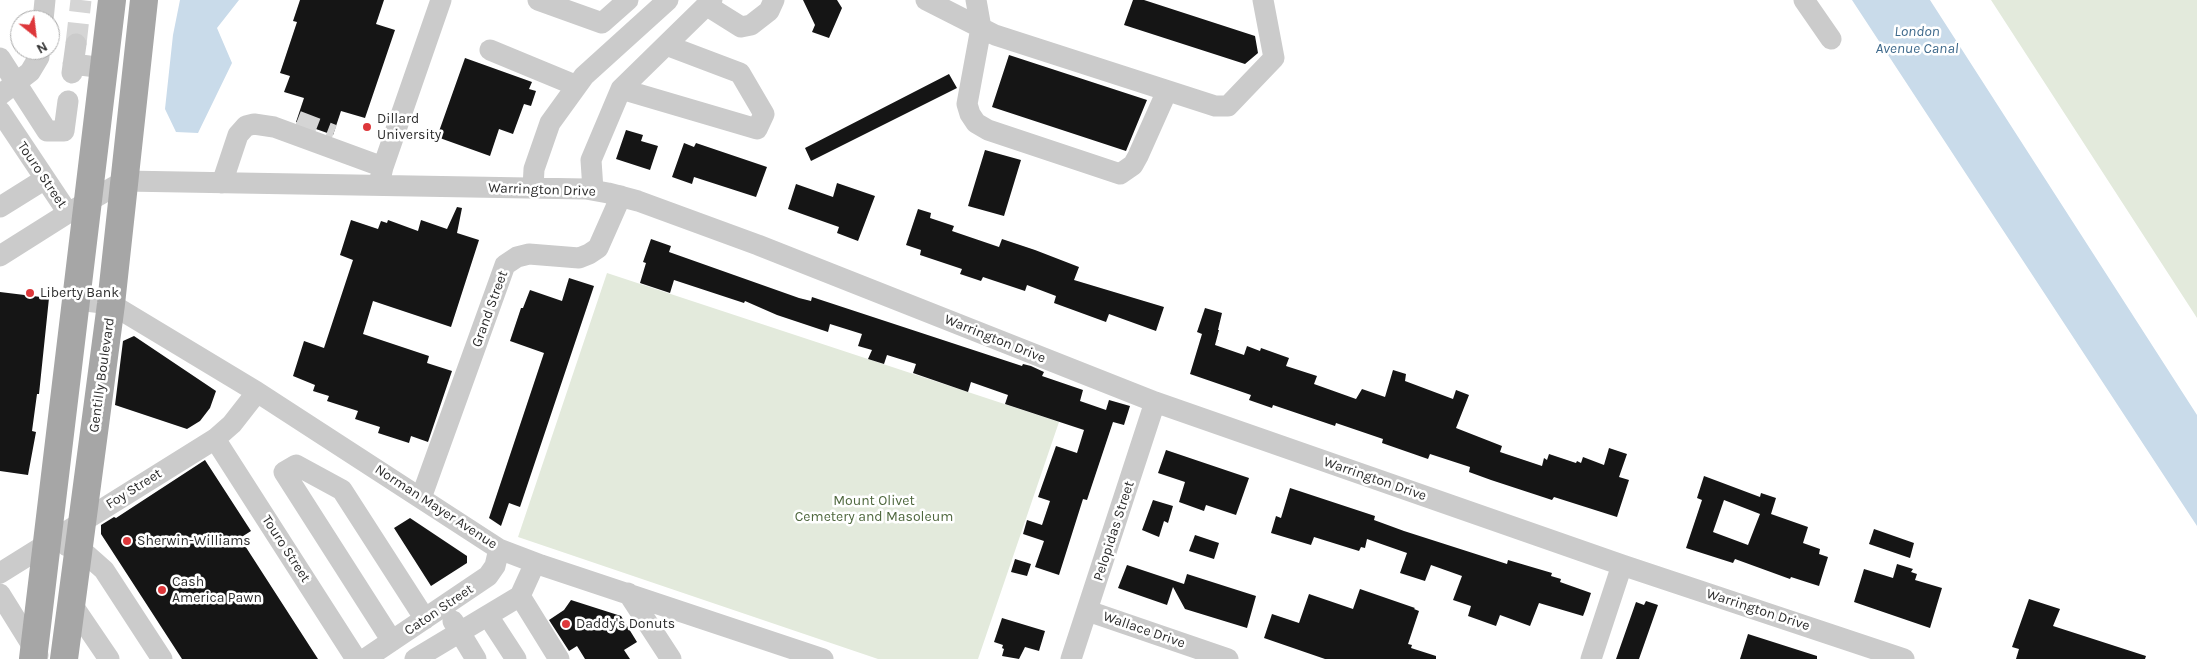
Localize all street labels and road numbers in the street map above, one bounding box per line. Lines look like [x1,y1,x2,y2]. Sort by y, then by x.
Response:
street label: Touro Street [14,139,70,211]
street label: Warrington Drive [488,180,596,200]
street label: Grand Street [468,268,512,350]
street label: Warrington Drive [942,311,1048,367]
street label: Gentilly Boulevard [86,316,118,434]
street label: Warrington Drive [1321,454,1429,504]
street label: Norman Mayer Avenue [372,461,500,553]
street label: Foy Street [103,465,165,513]
street label: Pelopidas Street [1090,479,1138,583]
street label: Touro Street [258,512,314,586]
street label: Caton Street [401,581,477,639]
street label: Warrington Drive [1704,585,1812,635]
street label: Wallace Drive [1101,608,1187,652]

